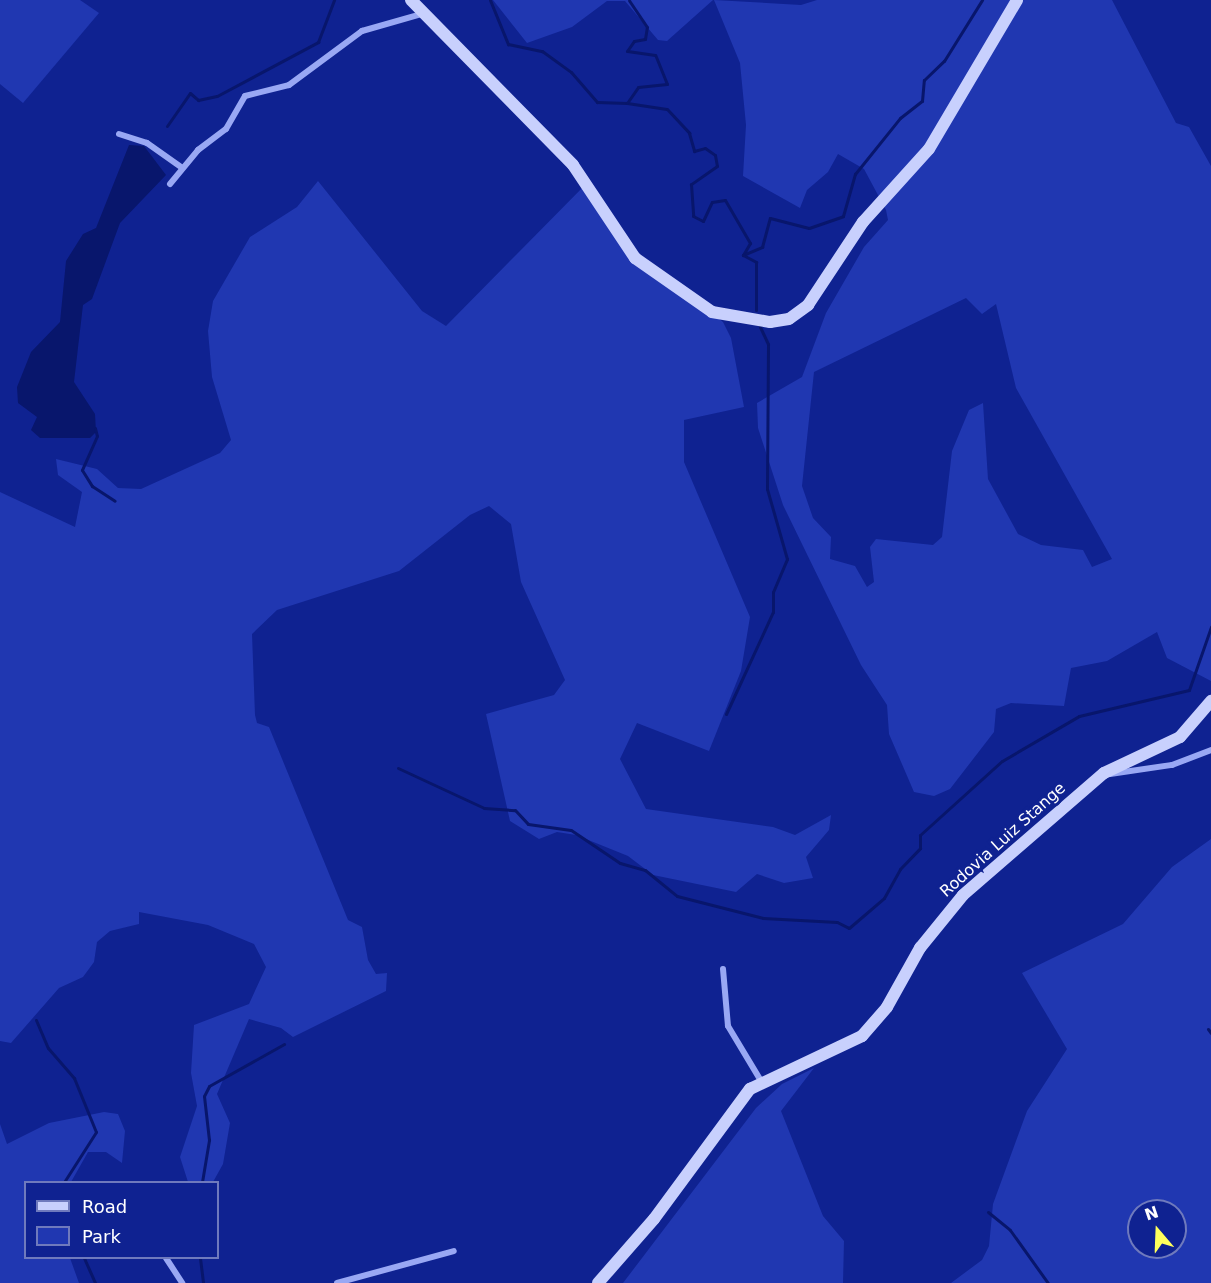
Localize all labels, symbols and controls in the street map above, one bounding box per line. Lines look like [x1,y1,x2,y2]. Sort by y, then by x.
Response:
street label: Rodovia Luiz Stange [936,779,1070,901]
legend [24,1181,219,1259]
text: Road [82,1196,127,1217]
north arrow [1127,1199,1187,1259]
text: N [1142,1202,1161,1225]
text: Park [82,1226,121,1247]

